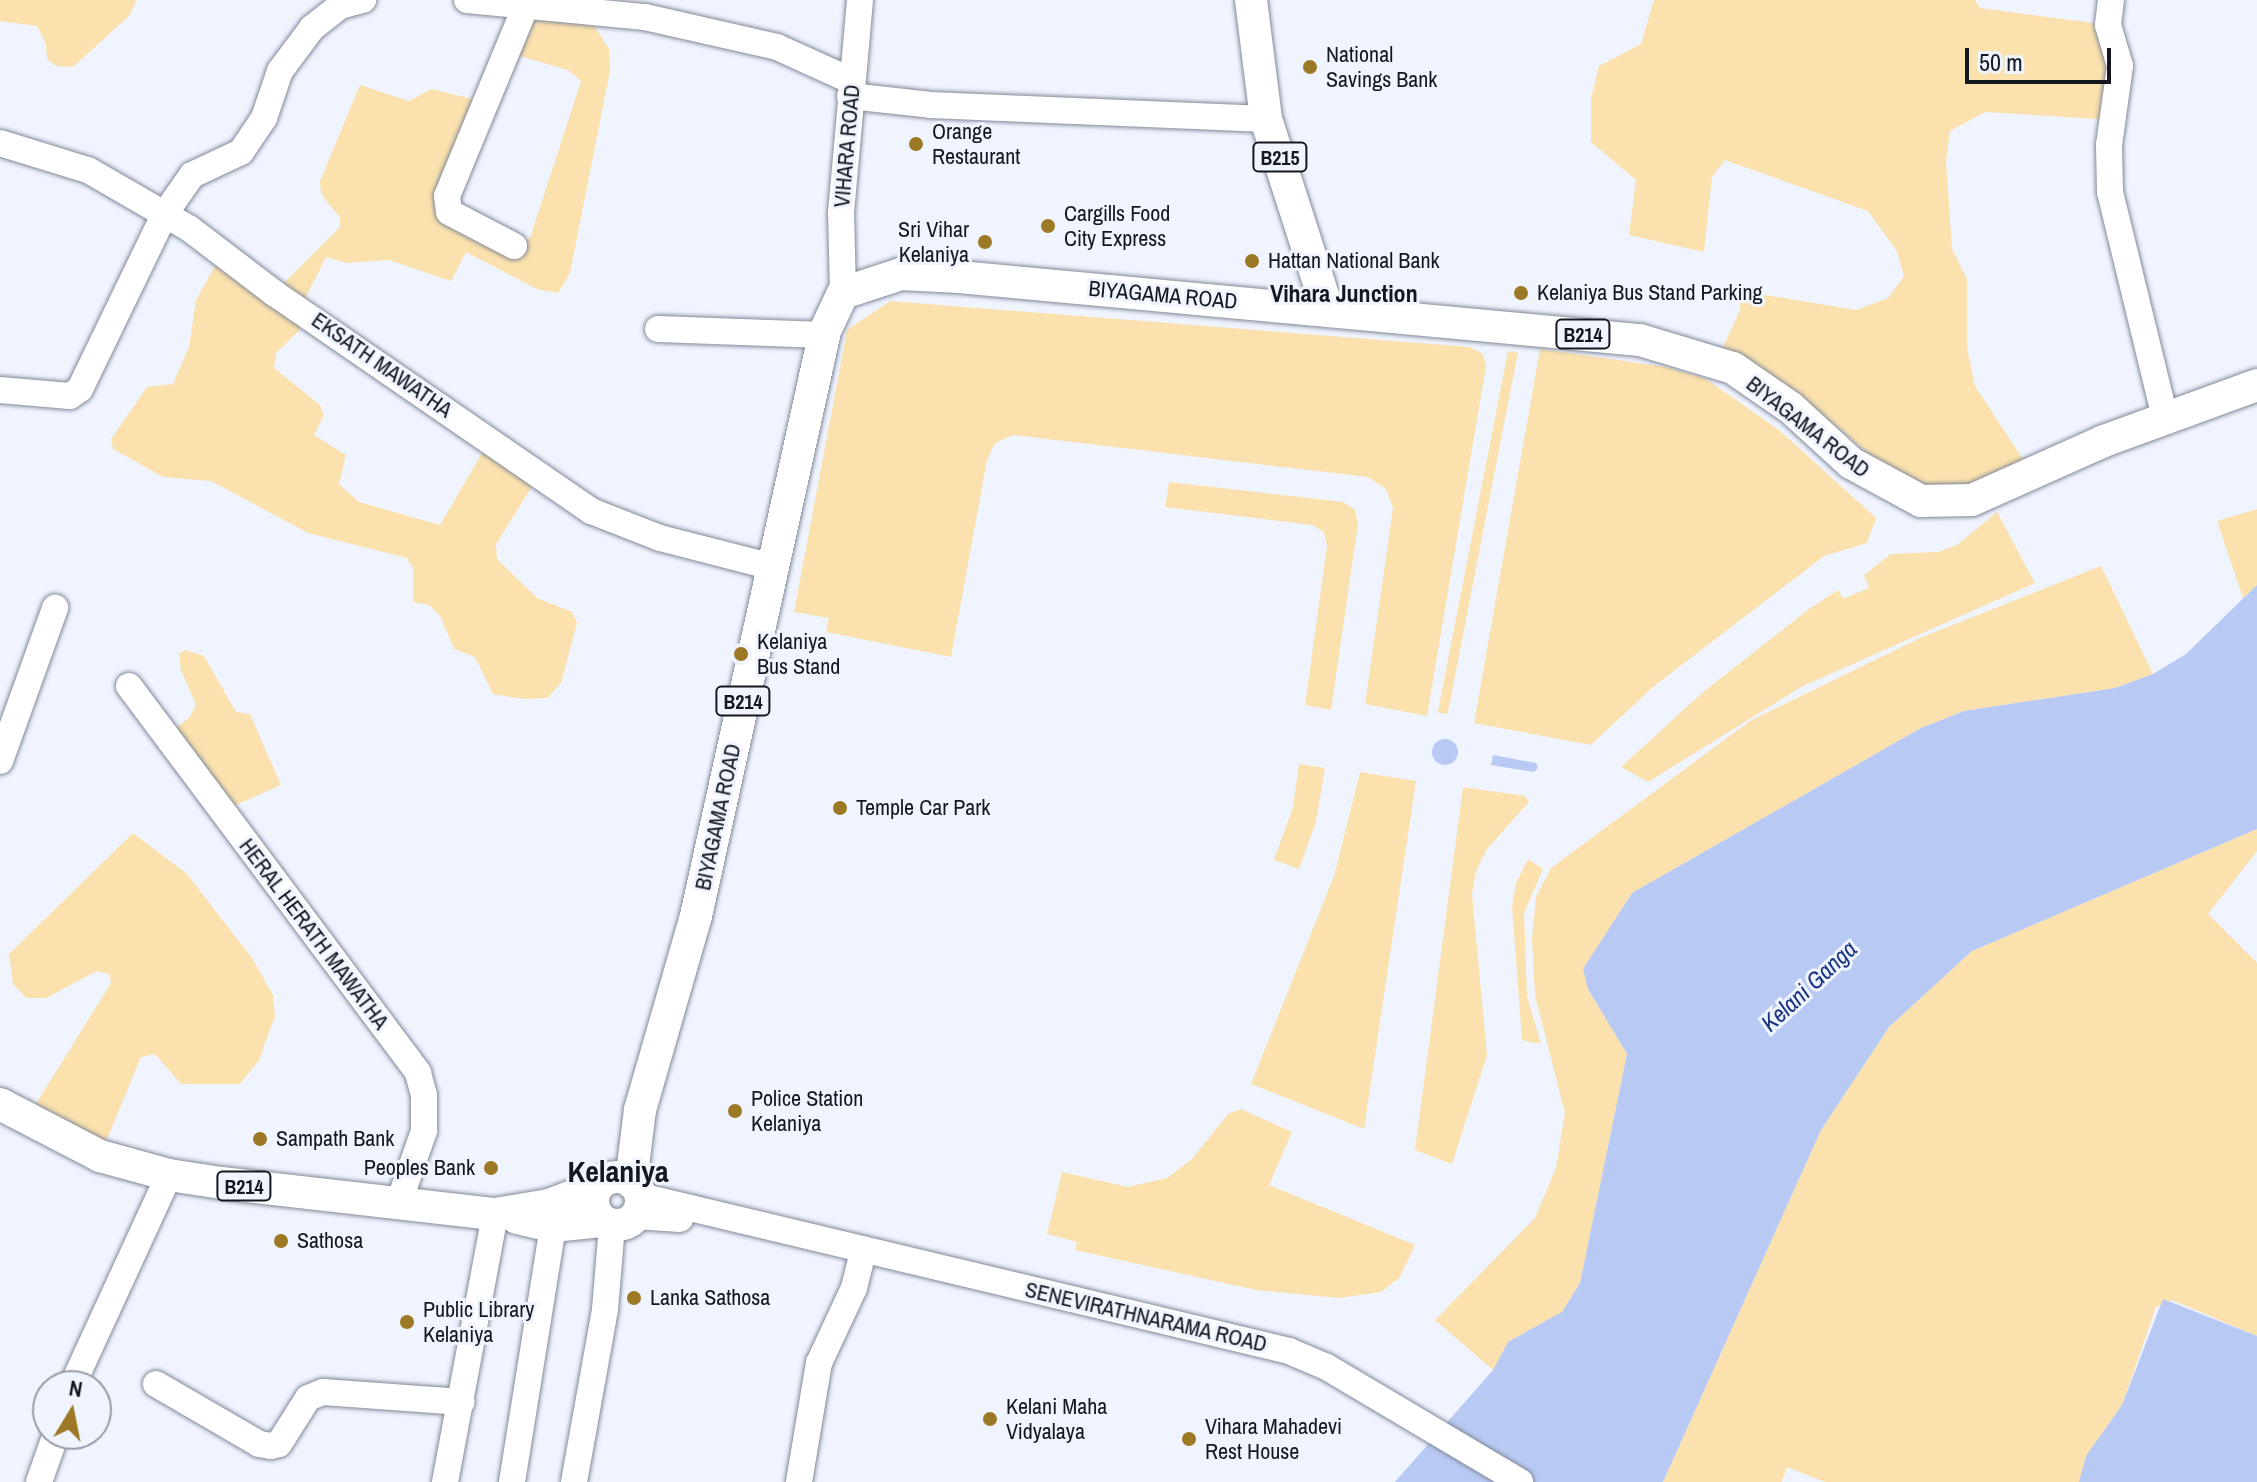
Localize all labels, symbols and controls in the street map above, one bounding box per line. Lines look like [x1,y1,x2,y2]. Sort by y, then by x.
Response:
scale bar [1969,32,2115,82]
place label: National Savings Bank [1326,41,1437,92]
text: 50 m [1979,46,2023,78]
marker: National Savings Bank [1301,58,1319,76]
street label: VIHARA ROAD [828,83,866,209]
place label: Orange Restaurant [932,118,1020,170]
marker: Orange Restaurant [907,135,925,153]
road number: B215 [1252,141,1308,173]
place label: Cargills Food City Express [1064,200,1170,252]
place label: Sri Vihar Kelaniya [898,216,969,268]
marker: Cargills Food City Express [1039,217,1057,235]
marker: Sri Vihar Kelaniya [976,233,994,251]
place label: Hattan National Bank [1268,248,1439,274]
marker: Hattan National Bank [1243,252,1261,270]
street label: BIYAGAMA ROAD [1087,275,1239,315]
district label: Vihara Junction [1270,280,1418,308]
place label: Kelaniya Bus Stand Parking [1537,280,1763,306]
marker: Kelaniya Bus Stand Parking [1512,284,1530,302]
street label: EKSATH MAWATHA [307,307,457,423]
road number: B214 [1555,318,1611,350]
street label: BIYAGAMA ROAD [1741,370,1875,484]
place label: Kelaniya Bus Stand [757,628,840,680]
marker: Kelaniya Bus Stand [732,645,750,663]
road number: B214 [715,685,771,717]
street label: BIYAGAMA ROAD [689,741,747,893]
place label: Temple Car Park [856,795,990,821]
marker: Temple Car Park [831,799,849,817]
street label: HERAL HERATH MAWATHA [233,833,395,1035]
water label: Kelani Ganga [1755,934,1863,1038]
place label: Police Station Kelaniya [751,1085,863,1136]
marker: Police Station Kelaniya [726,1102,744,1120]
place label: Sampath Bank [276,1126,394,1152]
marker: Sampath Bank [251,1130,269,1148]
district label: Kelaniya [567,1153,669,1189]
place label: Peoples Bank [364,1155,475,1181]
marker: Peoples Bank [482,1159,500,1177]
road number: B214 [216,1170,272,1202]
place label: Sathosa [297,1228,363,1254]
marker: Sathosa [272,1232,290,1250]
street label: SENEVIRATHNARAMA ROAD [1022,1276,1270,1358]
place label: Lanka Sathosa [650,1285,770,1311]
marker: Lanka Sathosa [625,1289,643,1307]
place label: Public Library Kelaniya [423,1296,534,1348]
marker: Public Library Kelaniya [398,1313,416,1331]
north arrow [32,1370,112,1450]
text: N [67,1372,85,1404]
place label: Kelani Maha Vidyalaya [1006,1393,1107,1444]
marker: Kelani Maha Vidyalaya [981,1410,999,1428]
place label: Vihara Mahadevi Rest House [1205,1413,1342,1464]
marker: Vihara Mahadevi Rest House [1180,1430,1198,1448]

